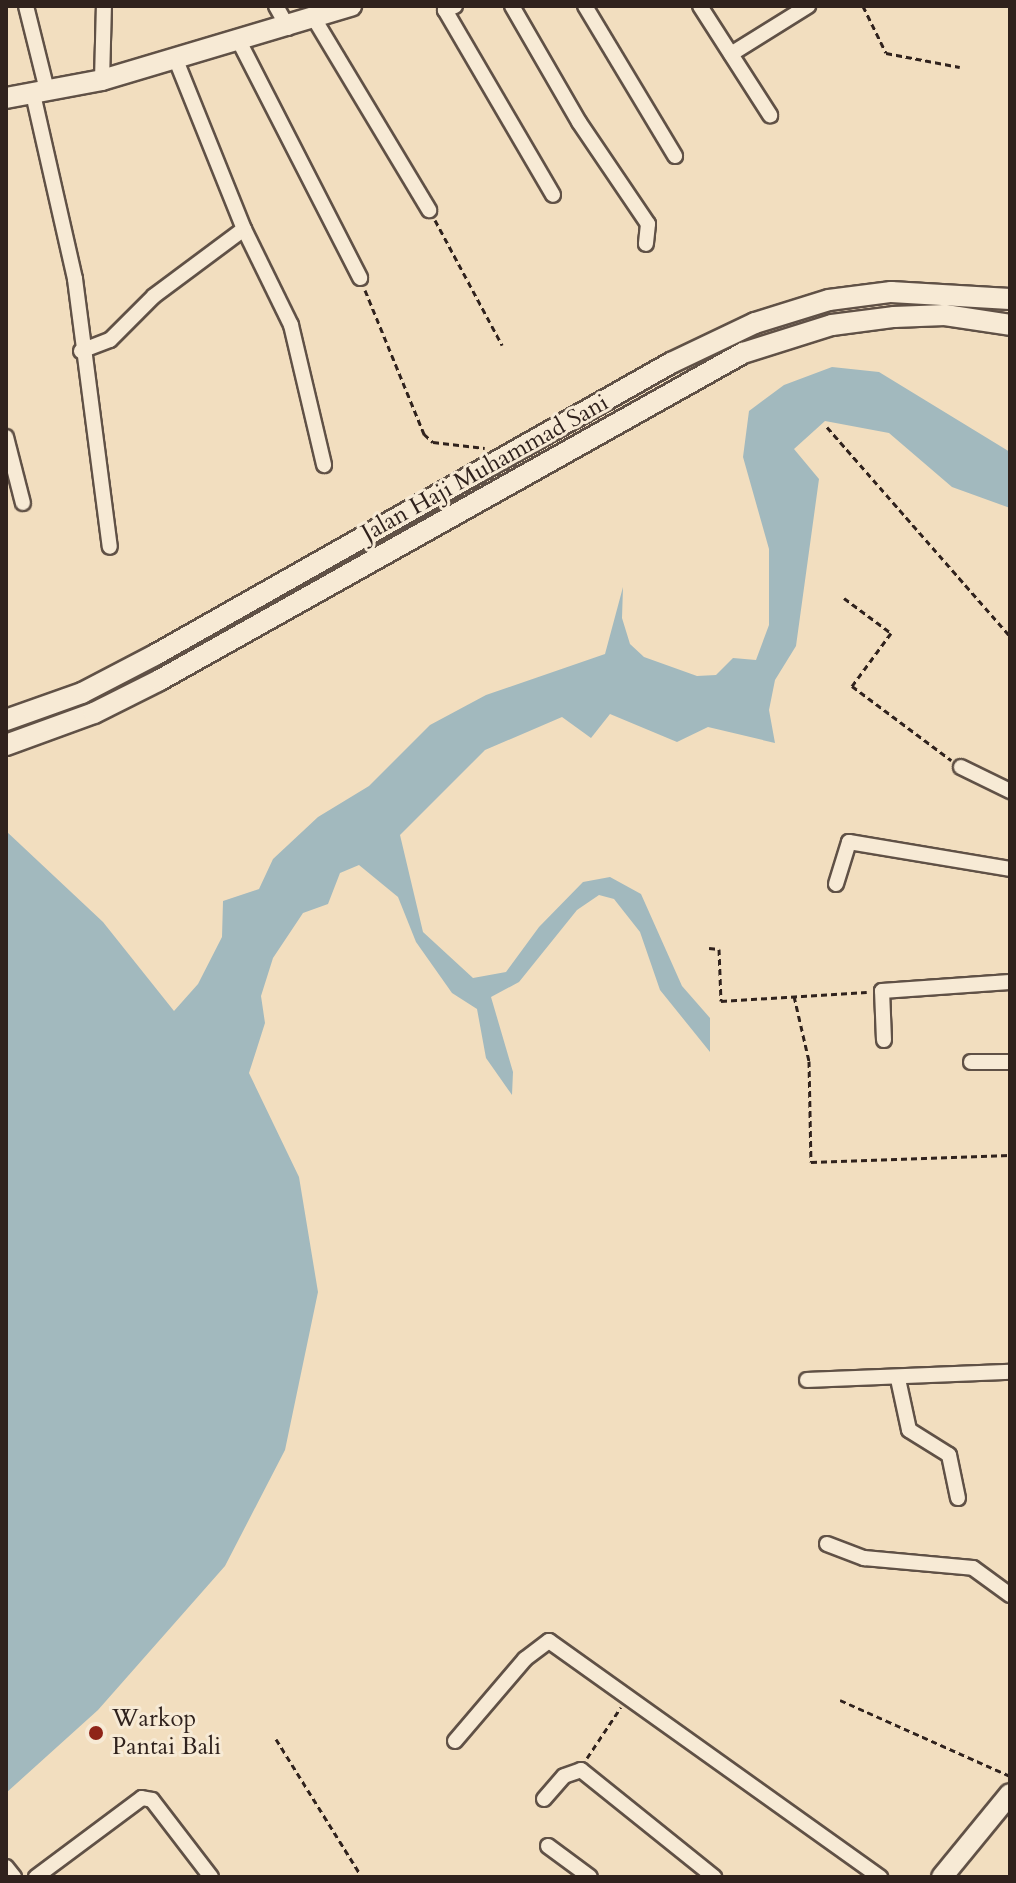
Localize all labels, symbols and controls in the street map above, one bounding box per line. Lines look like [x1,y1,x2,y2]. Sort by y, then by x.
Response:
street label: Jalan Haji Muhammad Sani [357,388,613,548]
place label: Warkop Pantai Bali [112,1705,221,1761]
marker: Warkop Pantai Bali [87,1724,105,1742]

